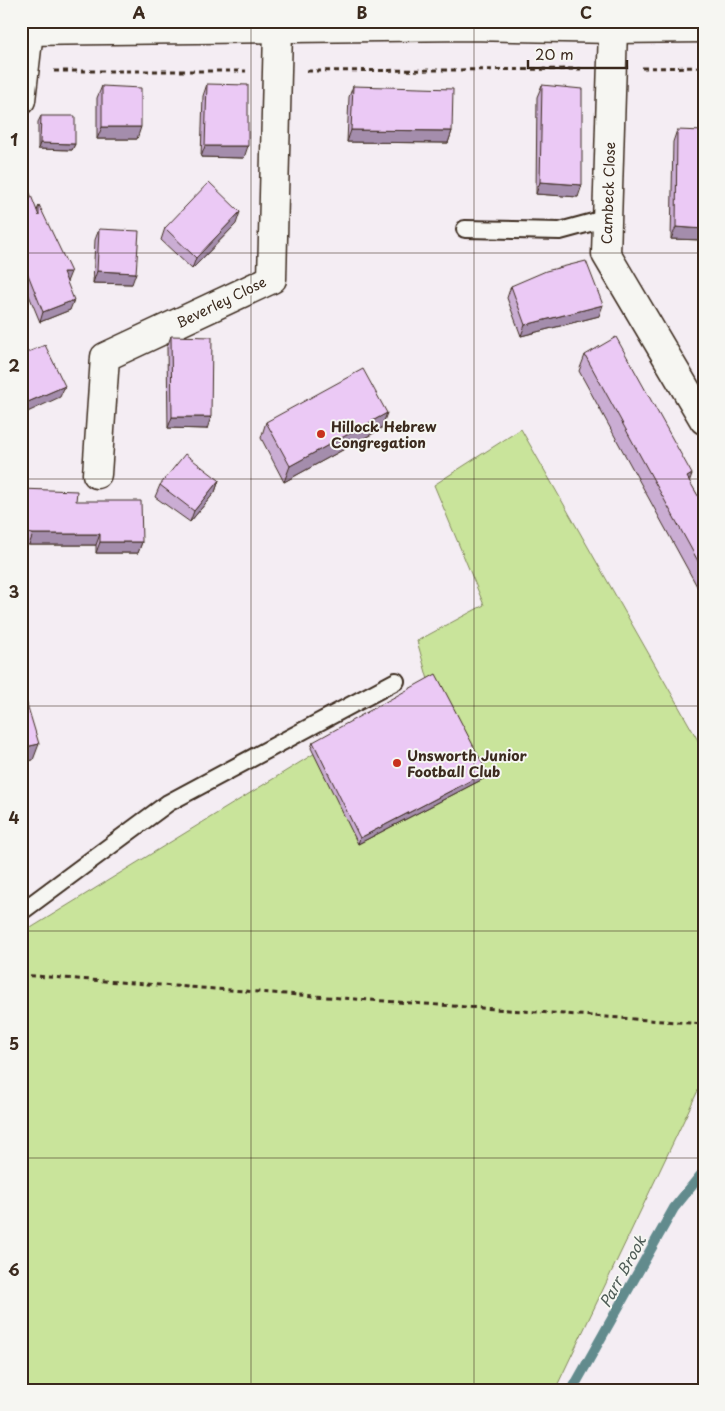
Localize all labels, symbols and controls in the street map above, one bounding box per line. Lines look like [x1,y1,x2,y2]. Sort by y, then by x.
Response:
text: A [133,0,146,24]
text: B [357,0,368,24]
text: C [580,0,592,24]
scale bar [528,38,626,70]
text: 20 m [535,42,574,65]
text: 1 [10,127,18,151]
street label: Cambeck Close [596,141,620,245]
street label: Beverley Close [172,271,270,333]
text: 2 [8,353,20,377]
place label: Hillock Hebrew Congregation [331,416,437,453]
marker: Hillock Hebrew Congregation [315,428,327,440]
text: 3 [9,579,19,603]
place label: Unsworth Junior Football Club [407,745,528,782]
marker: Unsworth Junior Football Club [391,757,403,769]
text: 4 [9,805,20,829]
text: 5 [9,1031,19,1055]
water label: Parr Brook [593,1230,652,1311]
text: 6 [8,1257,20,1281]

